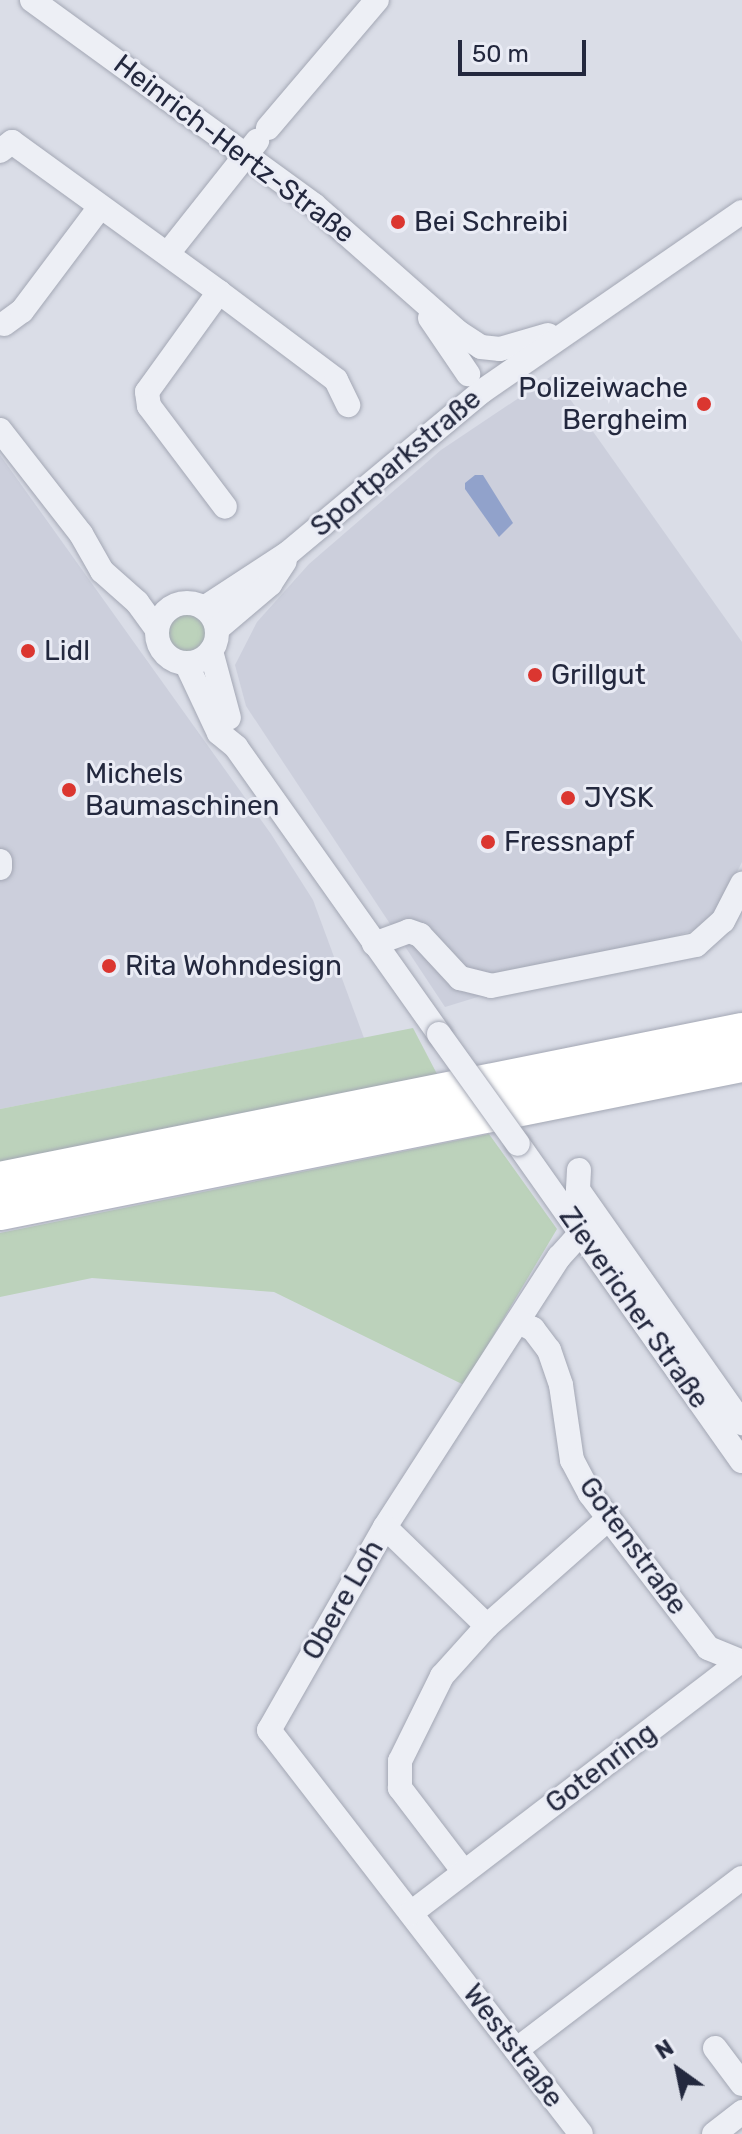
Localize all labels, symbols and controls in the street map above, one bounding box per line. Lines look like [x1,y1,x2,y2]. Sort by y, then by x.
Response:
scale bar [462,24,590,74]
text: 50 m [472,40,529,68]
street label: Heinrich-Hertz-Straße [107,47,361,251]
place label: Bei Schreibi [414,205,568,239]
marker: Bei Schreibi [389,213,407,231]
place label: Polizeiwache Bergheim [518,371,688,437]
street label: Sportparkstraße [304,382,488,544]
marker: Polizeiwache Bergheim [695,395,713,413]
place label: Lidl [44,634,90,668]
marker: Lidl [19,642,37,660]
place label: Grillgut [551,658,646,692]
marker: Grillgut [526,666,544,684]
place label: Michels Baumaschinen [85,757,280,823]
marker: Michels Baumaschinen [60,781,78,799]
place label: JYSK [584,781,653,815]
marker: JYSK [559,789,577,807]
place label: Fressnapf [504,825,634,859]
marker: Fressnapf [479,833,497,851]
place label: Rita Wohndesign [125,949,342,983]
marker: Rita Wohndesign [100,957,118,975]
street label: Zievericher Straße [552,1201,716,1415]
street label: Gotenstraße [572,1471,694,1621]
street label: Obere Loh [295,1534,391,1666]
street label: Gotenring [539,1716,663,1820]
street label: Weststraße [456,1978,570,2114]
north arrow [638,2030,718,2110]
text: N [651,2034,679,2065]

